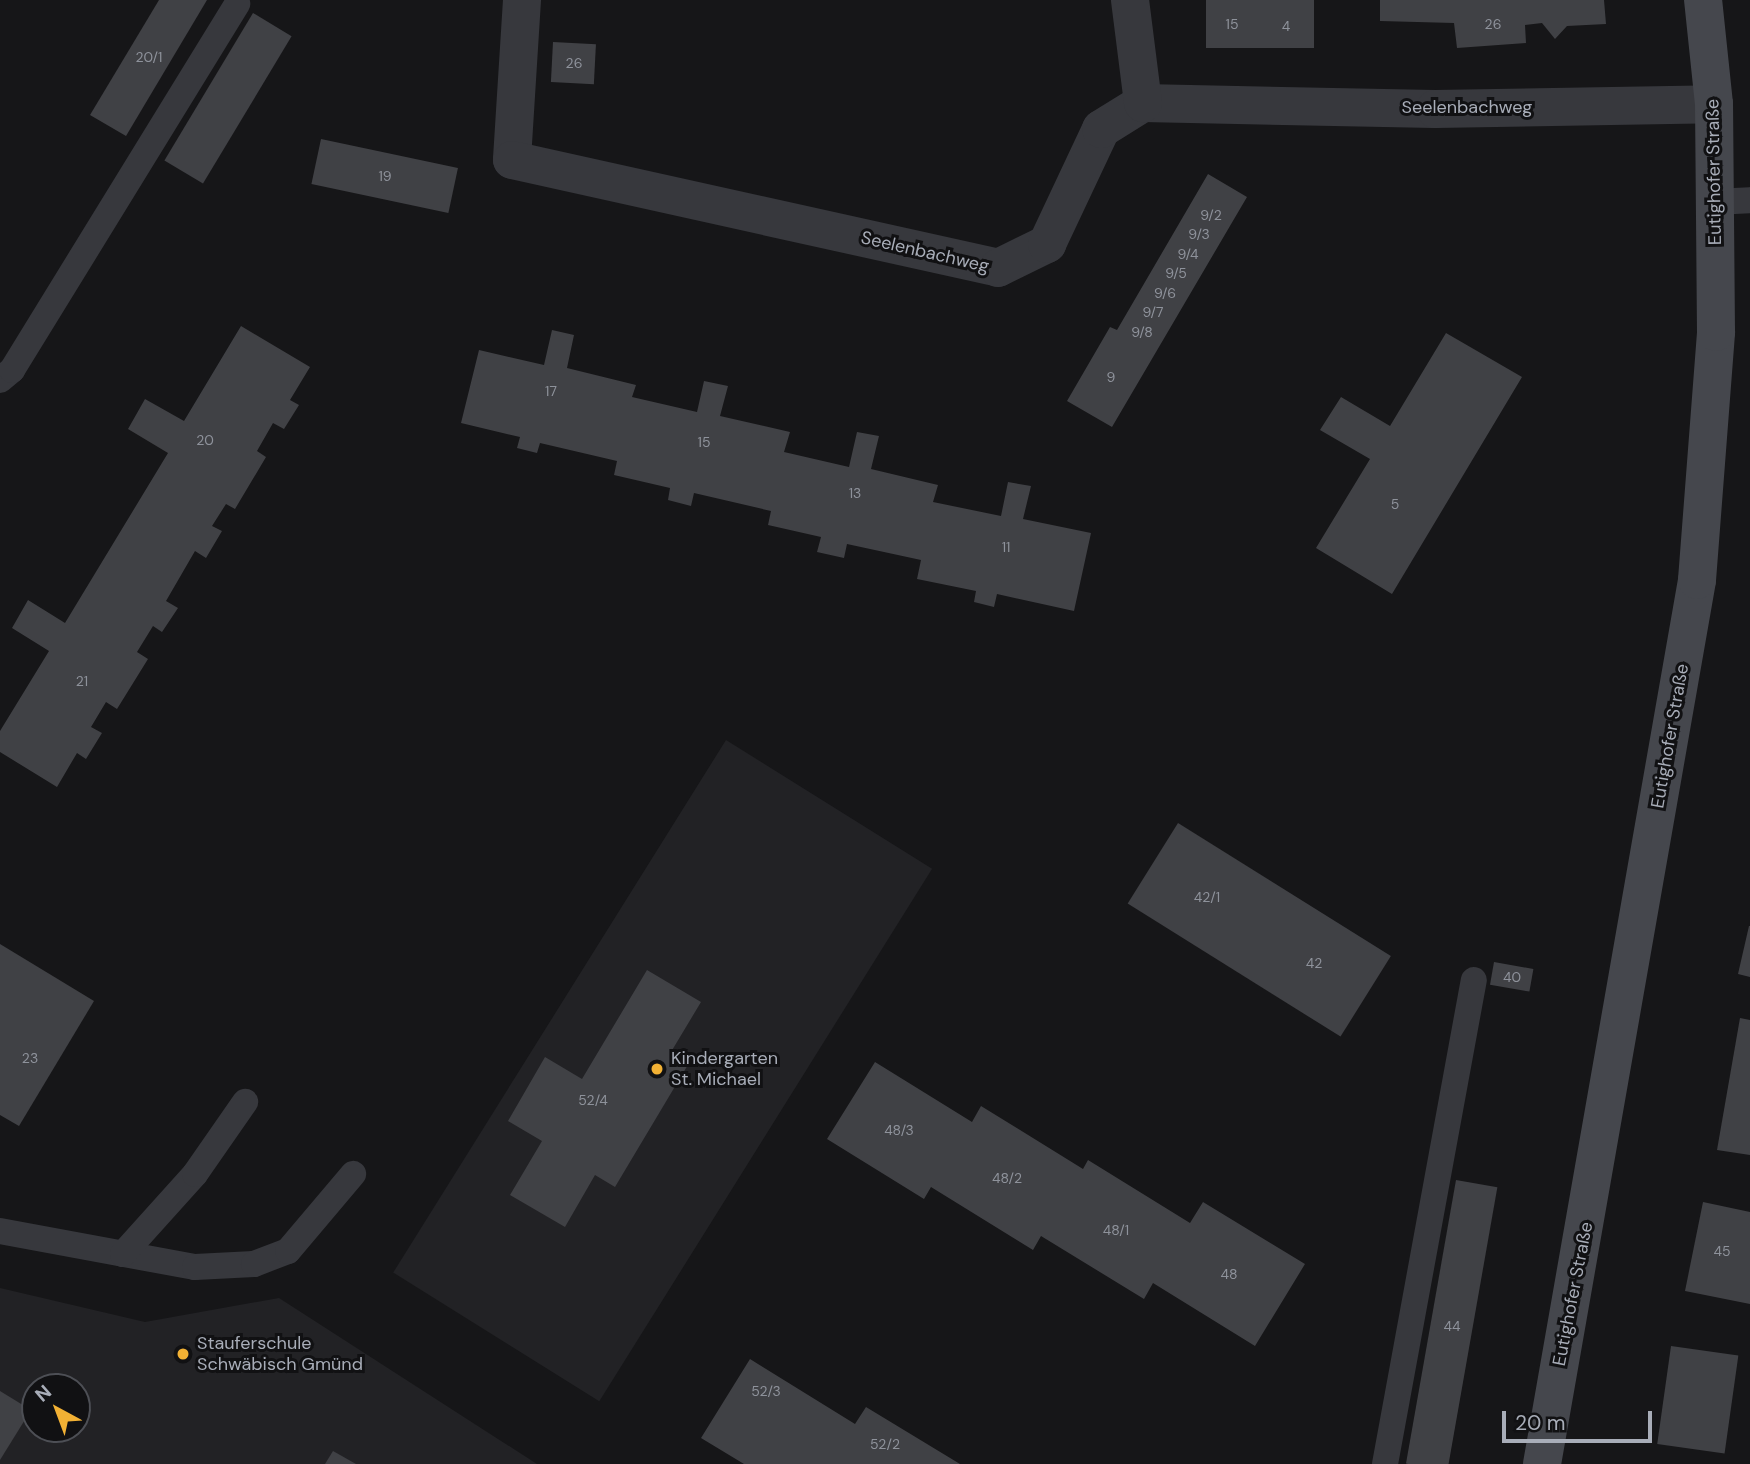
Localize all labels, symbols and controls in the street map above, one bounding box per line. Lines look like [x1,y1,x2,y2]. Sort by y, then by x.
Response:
house number: 15 [1226,16,1238,32]
house number: 26 [1485,16,1501,32]
house number: 4 [1282,18,1290,34]
house number: 20/1 [136,49,162,65]
house number: 26 [566,55,582,71]
street label: Seelenbachweg [1402,96,1532,118]
street label: Eutighofer Straße [1702,99,1726,245]
house number: 19 [378,168,392,184]
house number: 9/2 [1200,207,1222,223]
house number: 9/3 [1188,226,1210,242]
street label: Seelenbachweg [859,227,991,277]
house number: 9/4 [1177,246,1199,262]
house number: 9/5 [1165,265,1187,281]
house number: 9/6 [1154,285,1176,301]
house number: 9/7 [1142,304,1164,320]
house number: 9/8 [1131,324,1153,340]
house number: 9 [1107,369,1115,385]
house number: 17 [545,383,557,399]
house number: 20 [196,432,214,448]
house number: 15 [698,434,710,450]
house number: 13 [849,485,861,501]
house number: 5 [1391,496,1399,512]
house number: 11 [1002,539,1010,555]
street label: Eutighofer Straße [1647,662,1693,810]
house number: 21 [76,673,88,689]
house number: 42/1 [1194,889,1220,905]
house number: 42 [1306,955,1322,971]
house number: 40 [1503,969,1521,985]
place label: Kindergarten St. Michael [671,1048,778,1090]
house number: 23 [22,1050,38,1066]
marker: Kindergarten St. Michael [649,1061,665,1077]
house number: 52/4 [578,1092,608,1108]
house number: 48/3 [884,1122,914,1138]
house number: 48/2 [992,1170,1022,1186]
street label: Eutighofer Straße [1548,1220,1598,1368]
house number: 48/1 [1103,1222,1129,1238]
house number: 45 [1713,1243,1731,1259]
house number: 48 [1220,1266,1238,1282]
house number: 44 [1444,1318,1460,1334]
place label: Stauferschule Schwäbisch Gmünd [197,1333,363,1376]
marker: Stauferschule Schwäbisch Gmünd [175,1346,191,1362]
north arrow [21,1373,91,1443]
text: N [30,1379,57,1407]
house number: 52/3 [751,1383,781,1399]
scale bar [1505,1398,1656,1442]
text: 20 m [1515,1409,1566,1437]
house number: 52/2 [870,1436,900,1452]

